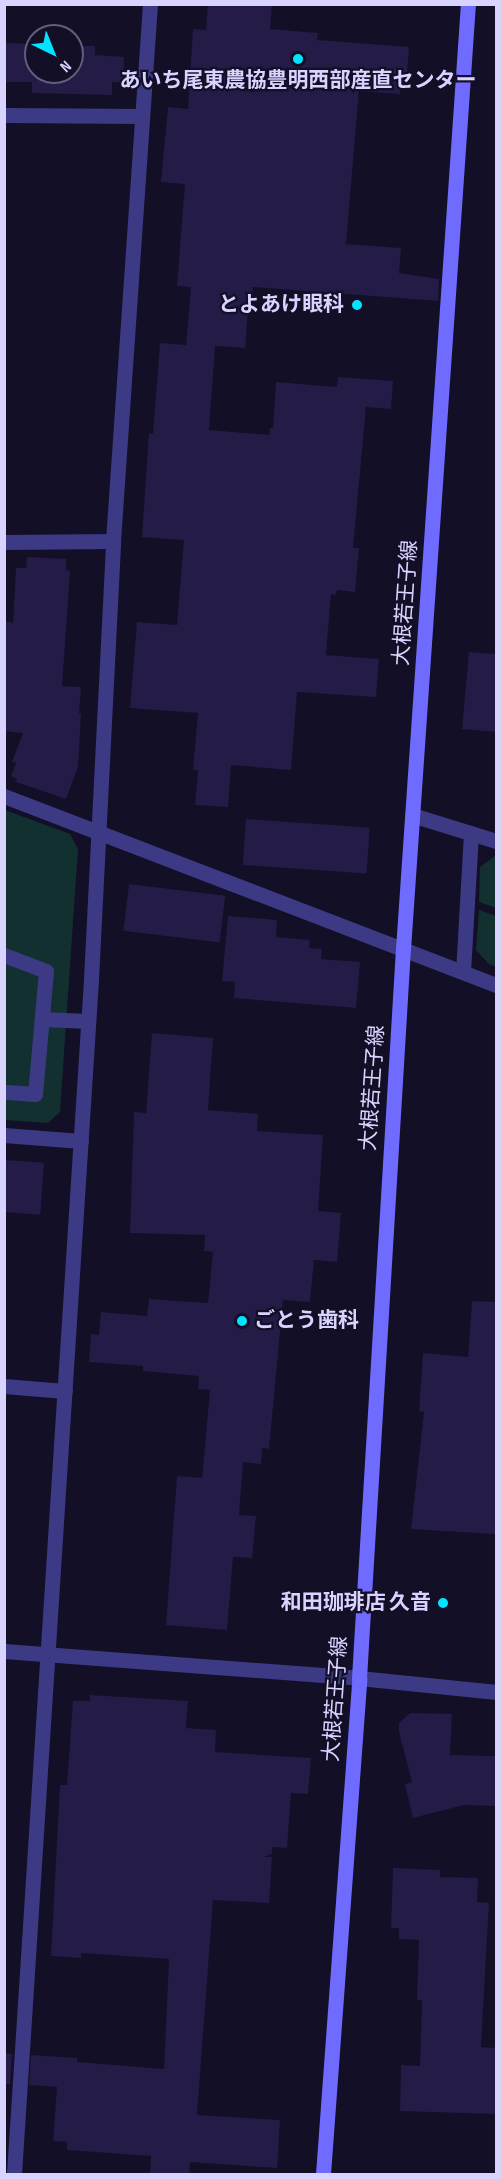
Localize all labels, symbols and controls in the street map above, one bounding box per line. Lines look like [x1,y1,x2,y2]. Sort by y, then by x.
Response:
north arrow [24,24,84,84]
marker: あいち尾東農協豊明西部産直センター [291,52,305,66]
text: N [56,56,75,76]
place label: あいち尾東農協豊明西部産直センター [120,68,476,94]
place label: とよあけ眼科 [218,292,344,318]
marker: とよあけ眼科 [348,296,366,314]
street label: 大根若王子線 [389,539,423,667]
street label: 大根若王子線 [356,1024,390,1152]
place label: ごとう歯科 [254,1308,359,1334]
marker: ごとう歯科 [235,1314,249,1328]
place label: 和田珈琲店 久音 [281,1590,431,1616]
marker: 和田珈琲店 久音 [436,1596,450,1610]
street label: 大根若王子線 [319,1635,353,1763]

